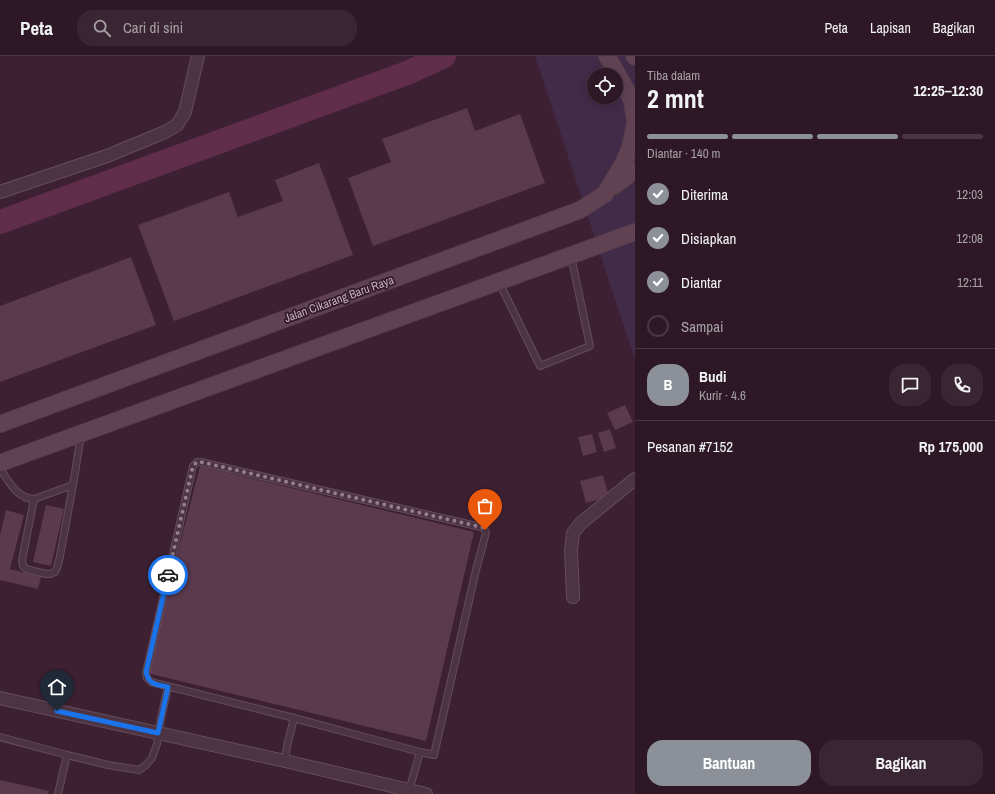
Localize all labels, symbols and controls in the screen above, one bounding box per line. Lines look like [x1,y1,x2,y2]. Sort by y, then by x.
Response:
search box [77,10,357,46]
text: Peta [20,15,53,41]
icon: search [91,17,113,39]
text: Cari di sini [123,17,183,38]
text: Peta [824,19,848,37]
text: Lapisan [870,19,911,37]
text: Bagikan [933,19,975,37]
text: Tiba dalam [647,67,700,84]
map controls [587,68,623,104]
button: locate [587,68,623,104]
text: 12:25–12:30 [913,80,983,101]
text: 2 mnt [647,81,704,116]
text: Diantar · 140 m [647,145,720,162]
icon: check [647,183,669,205]
text: Diterima [681,184,728,205]
text: 12:03 [956,186,983,203]
icon: check [647,227,669,249]
text: Disiapkan [681,228,736,249]
text: 12:08 [956,230,983,247]
icon: check [647,271,669,293]
street label: Jalan Cikarang Baru Raya [282,272,396,326]
text: Diantar [681,272,721,293]
text: 12:11 [957,274,983,291]
text: Sampai [681,316,723,337]
button: chat [889,364,931,406]
button: phone [941,364,983,406]
text: Budi [699,366,726,387]
text: B [664,374,672,395]
text: Kurir · 4.6 [699,387,746,404]
text: Pesanan #7152 [647,436,733,457]
text: Rp 175,000 [919,436,983,457]
pin [468,489,502,530]
icon: bag [474,495,496,517]
courier [148,555,188,595]
icon: car [157,564,179,586]
pin [40,670,74,711]
icon: home [46,676,68,698]
button: Bantuan [647,740,811,786]
button: Bagikan [819,740,983,786]

